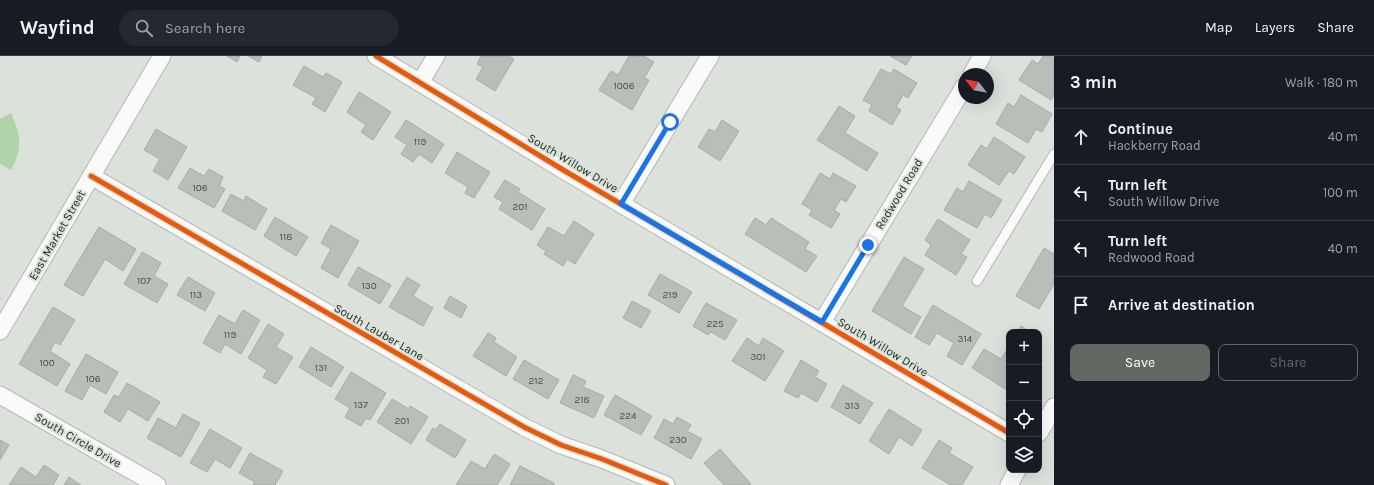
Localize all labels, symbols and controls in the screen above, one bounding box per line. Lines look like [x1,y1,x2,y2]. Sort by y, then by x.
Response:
search box [119,10,399,46]
text: Wayfind [20,17,95,39]
icon: search [133,17,155,39]
text: Search here [165,19,245,37]
text: Map [1205,19,1233,36]
text: Layers [1255,19,1295,36]
text: Share [1317,19,1354,36]
north arrow [958,68,994,104]
text: 3 min [1070,72,1117,92]
text: Walk · 180 m [1285,75,1358,90]
house number: 1006 [614,80,635,92]
route start [661,113,679,131]
text: Continue [1108,120,1173,138]
icon: ahead [1070,126,1092,148]
text: 40 m [1328,129,1358,144]
street label: South Willow Drive [525,131,621,195]
house number: 119 [414,136,426,148]
text: Hackberry Road [1108,138,1201,153]
street label: Redwood Road [872,156,926,232]
text: Turn left [1108,176,1167,194]
house number: 106 [193,182,208,194]
icon: left [1070,182,1092,204]
text: 100 m [1323,185,1358,200]
street label: East Market Street [26,187,89,282]
text: South Willow Drive [1108,194,1219,209]
house number: 201 [512,201,528,213]
house number: 118 [280,231,292,243]
text: Turn left [1108,232,1167,250]
route end [859,236,877,254]
icon: left [1070,238,1092,260]
text: 40 m [1328,241,1358,256]
text: Redwood Road [1108,250,1195,265]
house number: 107 [137,275,151,287]
house number: 130 [361,280,377,292]
house number: 113 [190,289,202,301]
house number: 219 [663,289,678,301]
icon: arrive [1070,294,1092,316]
text: Arrive at destination [1108,296,1255,314]
street label: South Lauber Lane [332,301,426,363]
street label: South Willow Drive [835,315,931,379]
house number: 225 [706,318,724,330]
house number: 119 [224,329,236,341]
map controls [1006,329,1042,473]
button: + [1006,329,1042,365]
house number: 314 [958,333,973,345]
button: Save [1070,344,1210,381]
button: Share [1218,344,1358,381]
house number: 301 [750,351,766,363]
house number: 100 [39,357,55,369]
house number: 131 [315,362,327,374]
button: − [1006,365,1042,401]
house number: 106 [86,373,101,385]
house number: 212 [529,375,544,387]
house number: 218 [574,394,590,406]
house number: 137 [354,399,368,411]
house number: 313 [844,400,860,412]
button: locate [1006,401,1042,437]
street label: South Circle Drive [32,410,124,470]
house number: 224 [619,410,637,422]
house number: 201 [394,415,410,427]
house number: 230 [669,434,687,446]
button: layers [1006,437,1042,473]

